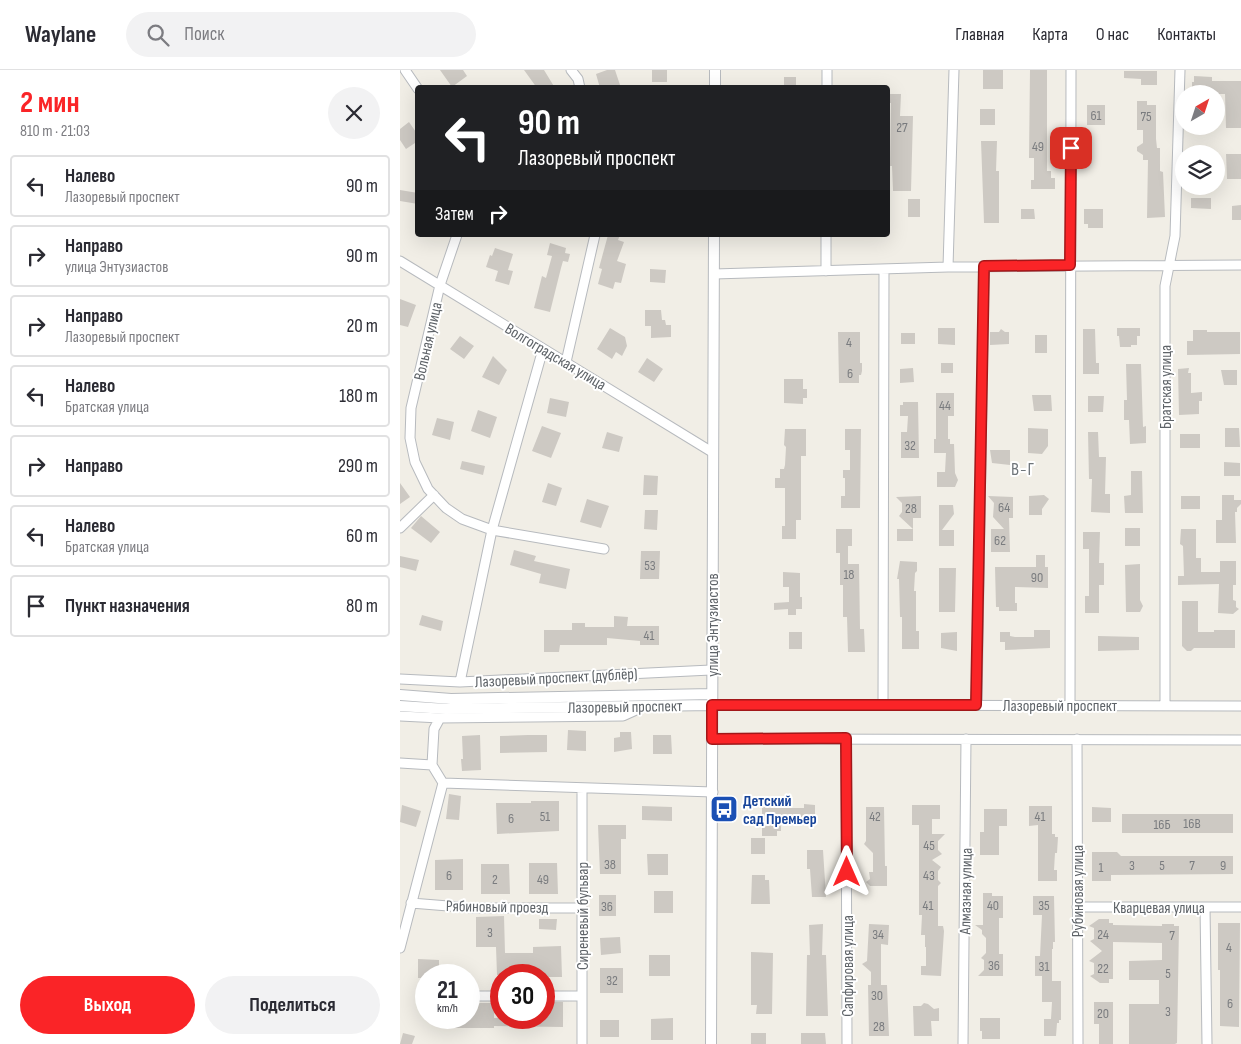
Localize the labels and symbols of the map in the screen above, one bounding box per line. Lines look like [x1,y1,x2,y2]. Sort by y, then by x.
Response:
north arrow [1175,85,1225,135]
house number: 61 [1090,107,1102,124]
house number: 75 [1140,108,1152,125]
house number: 27 [896,119,908,136]
pin [1050,127,1092,169]
house number: 49 [1032,138,1044,155]
street label: Вольная улица [410,300,447,382]
street label: Волгоградская улица [501,320,609,395]
house number: 4 [846,334,852,351]
street label: Братская улица [1157,345,1176,429]
house number: 6 [847,365,853,382]
house number: 44 [939,397,951,414]
house number: 32 [904,437,916,454]
district label: В-Г [1011,459,1035,480]
house number: 64 [998,499,1010,516]
house number: 28 [905,500,917,517]
house number: 62 [994,532,1006,549]
house number: 53 [644,557,656,574]
house number: 18 [843,566,855,583]
house number: 90 [1031,569,1043,586]
street label: улица Энтузиастов [704,573,723,677]
house number: 41 [644,627,654,644]
street label: Лазоревый проспект (дублёр) [474,665,638,692]
street label: Лазоревый проспект [568,697,683,718]
street label: Лазоревый проспект [1003,697,1118,716]
place label: Детский сад Премьер [743,792,817,829]
bus stop icon: Детский сад Премьер [709,794,739,824]
house number: 51 [540,808,550,825]
house number: 42 [869,808,881,825]
house number: 41 [1035,808,1045,825]
house number: 6 [508,810,514,827]
house number: 16В [1183,815,1201,832]
house number: 16Б [1153,816,1171,833]
house number: 45 [923,837,935,854]
position arrow [820,845,872,897]
street label: Рубиновая улица [1069,845,1088,937]
street label: Алмазная улица [956,848,977,936]
house number: 38 [604,856,616,873]
house number: 3 [1129,857,1135,874]
house number: 5 [1159,857,1165,874]
house number: 7 [1189,857,1195,874]
house number: 9 [1220,857,1226,874]
house number: 1 [1099,859,1104,876]
street label: Сиреневый бульвар [574,862,593,970]
house number: 6 [446,867,452,884]
house number: 43 [923,867,935,884]
house number: 2 [492,871,498,888]
house number: 49 [537,871,549,888]
street label: Рябиновый проезд [446,897,549,918]
house number: 41 [923,897,933,914]
house number: 40 [987,897,999,914]
house number: 35 [1038,897,1050,914]
house number: 36 [601,898,613,915]
street label: Кварцевая улица [1113,899,1205,918]
street label: Сапфировая улица [839,915,858,1017]
house number: 3 [487,924,493,941]
house number: 34 [872,926,884,943]
house number: 24 [1097,926,1109,943]
house number: 7 [1169,927,1175,944]
house number: 4 [1226,939,1232,956]
house number: 36 [988,957,1000,974]
house number: 31 [1039,958,1049,975]
house number: 22 [1097,960,1109,977]
speed limit sign: 30 [490,964,555,1029]
house number: 5 [1165,965,1171,982]
house number: 32 [606,972,618,989]
house number: 30 [871,987,883,1004]
house number: 6 [1227,995,1233,1012]
house number: 3 [1165,1003,1171,1020]
house number: 20 [1097,1005,1109,1022]
house number: 28 [873,1018,885,1035]

